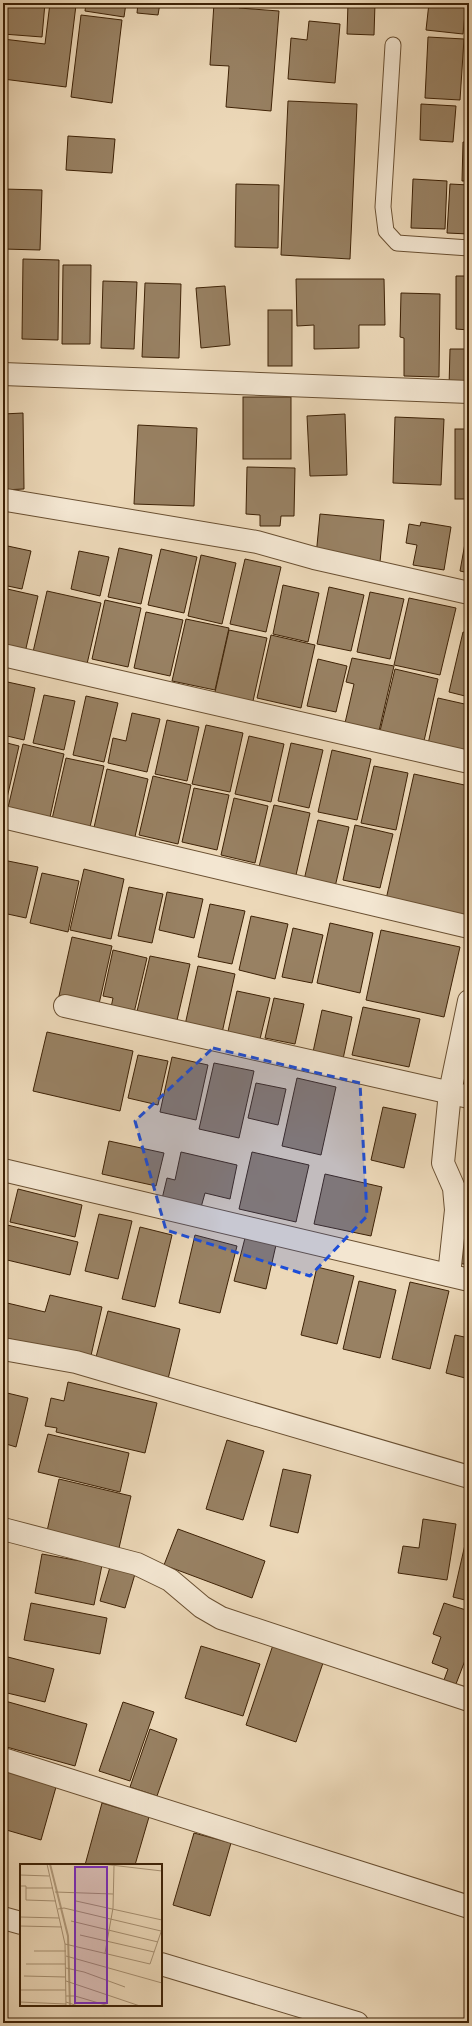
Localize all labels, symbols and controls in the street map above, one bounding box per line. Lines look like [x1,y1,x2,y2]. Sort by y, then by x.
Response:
inset map [20,1864,162,2006]

